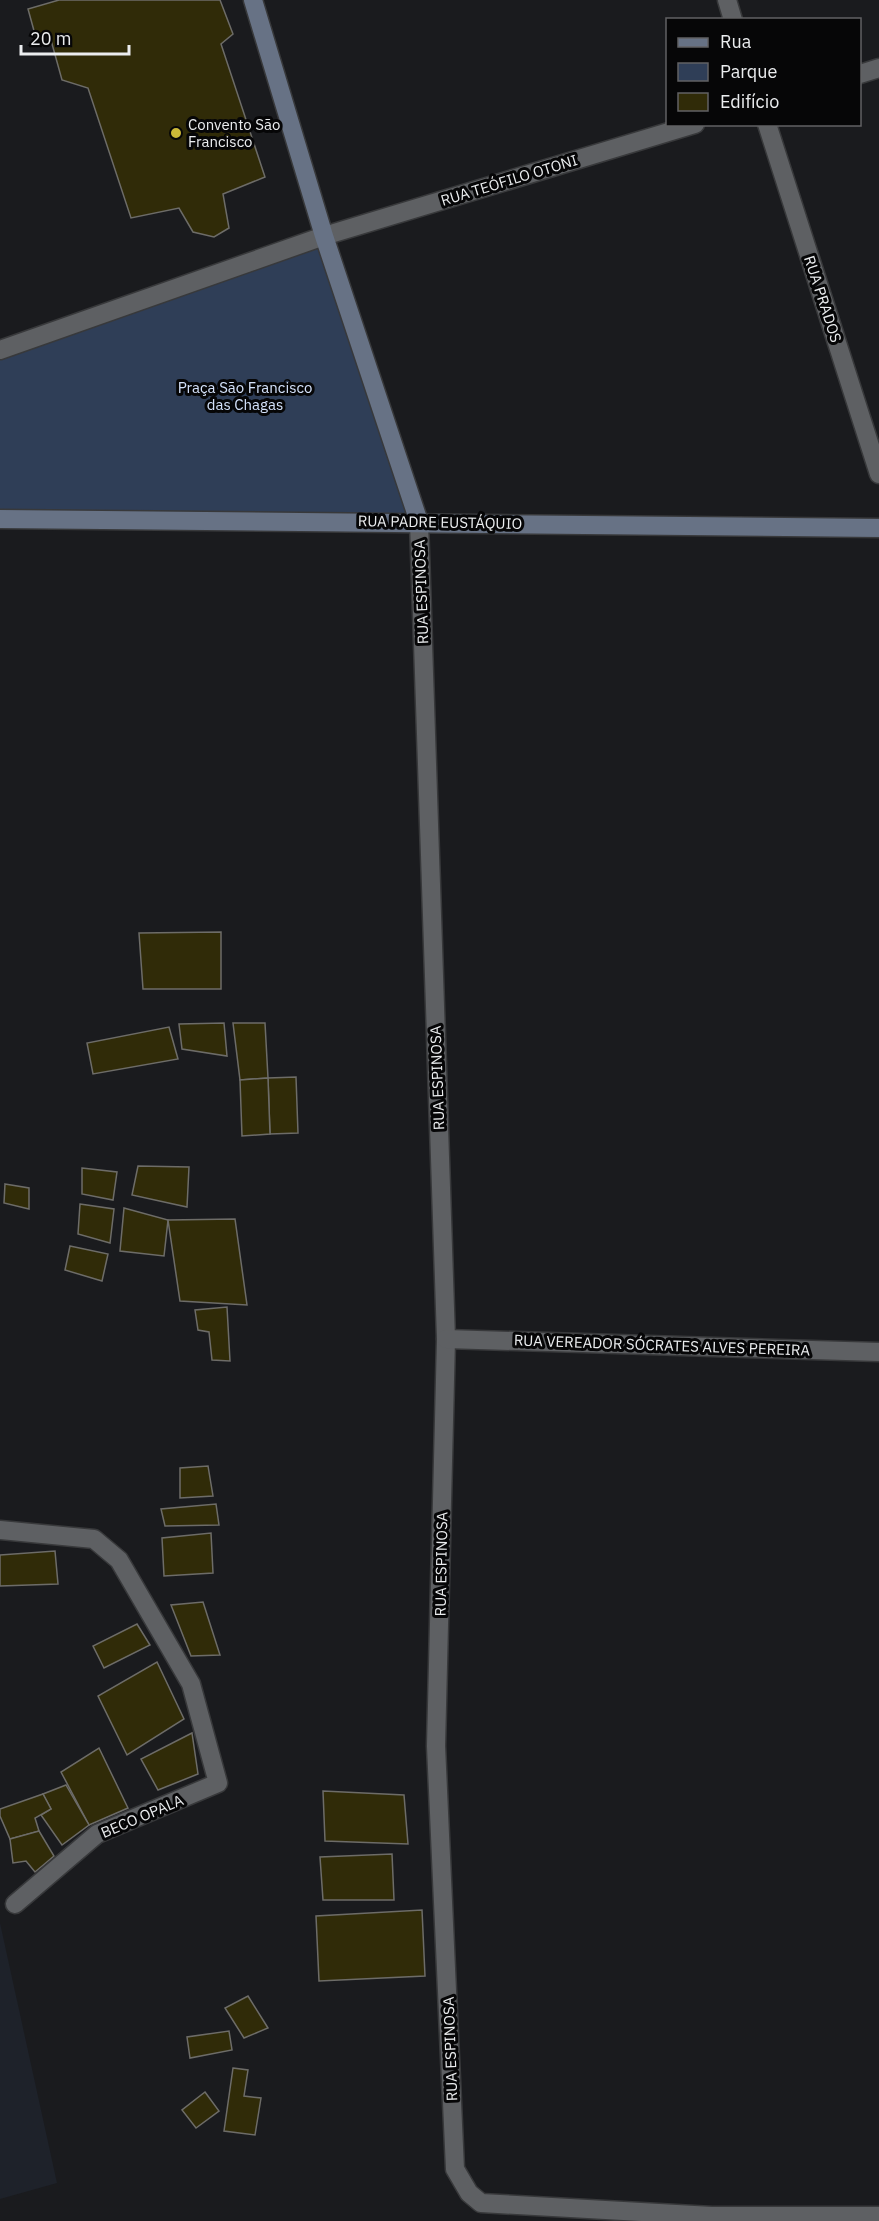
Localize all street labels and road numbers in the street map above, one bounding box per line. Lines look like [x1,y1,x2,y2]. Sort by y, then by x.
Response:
street label: RUA TEÓFILO OTONI [438,150,580,210]
street label: RUA PRADOS [800,253,846,345]
street label: RUA PADRE EUSTÁQUIO [358,511,522,533]
street label: RUA ESPINOSA [410,539,432,645]
street label: RUA ESPINOSA [426,1025,448,1131]
street label: RUA VEREADOR SÓCRATES ALVES PEREIRA [514,1330,811,1360]
street label: RUA ESPINOSA [431,1511,451,1616]
street label: BECO OPALA [98,1790,187,1842]
street label: RUA ESPINOSA [439,1996,461,2102]

